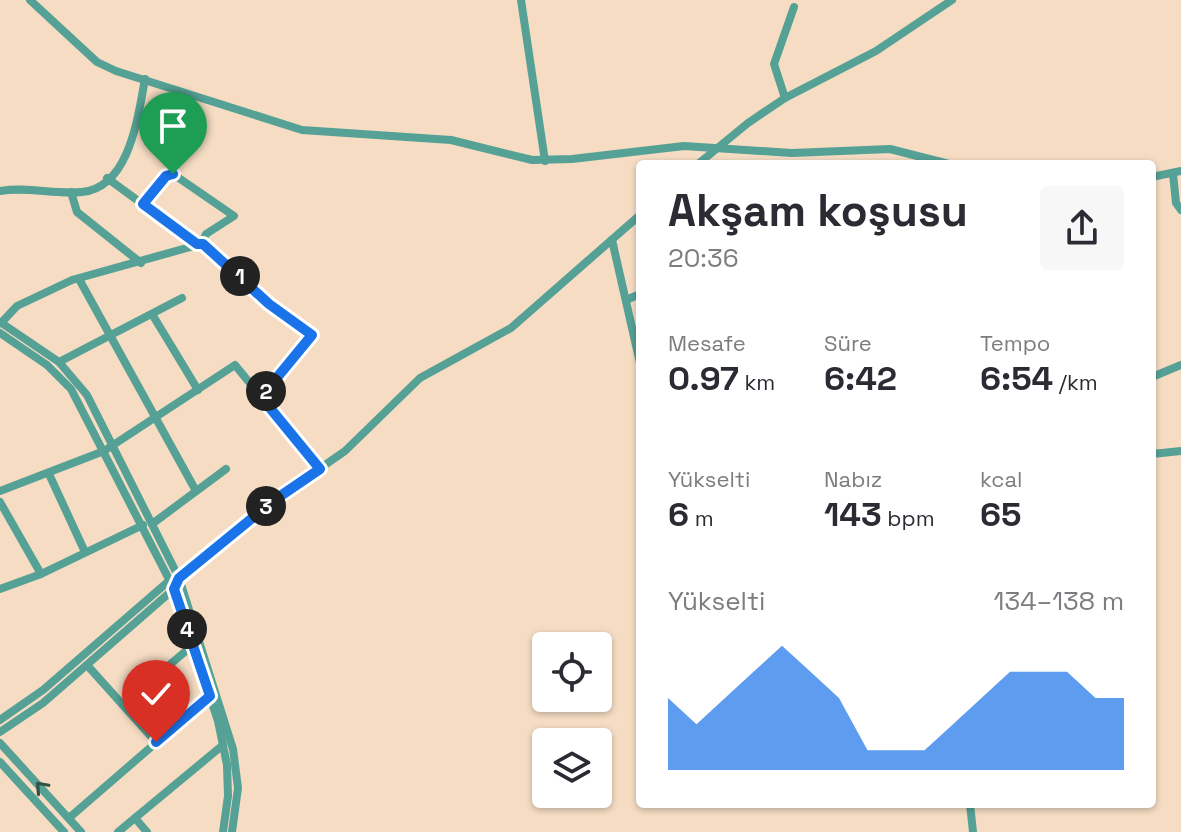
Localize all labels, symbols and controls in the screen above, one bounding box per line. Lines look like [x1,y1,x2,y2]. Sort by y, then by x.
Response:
pin [139,92,207,174]
icon: arrive [151,104,195,148]
text: Akşam koşusu [668,183,968,239]
button: share [1040,186,1124,270]
text: 20:36 [668,241,739,275]
pin: 1 [220,256,260,296]
text: 1 [235,262,245,290]
text: Mesafe [668,329,746,357]
text: Süre [824,329,872,357]
text: Tempo [980,329,1050,357]
text: 0.97 [668,357,739,400]
text: 6:42 [824,357,897,400]
text: 6:54 [980,357,1053,400]
text: km [739,368,775,396]
text: /km [1053,368,1098,396]
pin: 2 [246,371,286,411]
text: 2 [259,377,273,405]
text: Yükselti [668,465,750,493]
text: Nabız [824,465,882,493]
text: kcal [980,465,1022,493]
pin: 3 [246,486,286,526]
text: 3 [259,492,273,520]
text: 6 [668,493,689,536]
text: 143 [824,493,882,536]
text: 65 [980,493,1021,536]
text: m [689,504,714,532]
text: bpm [882,504,935,532]
text: Yükselti [668,584,765,618]
text: 134–138 m [994,584,1124,618]
pin: 4 [167,609,207,649]
text: 4 [180,615,194,643]
map controls [532,632,612,808]
button: locate [532,632,612,712]
pin [122,660,190,742]
icon: check [134,672,178,716]
button: layers [532,728,612,808]
one-way arrow [36,782,50,797]

